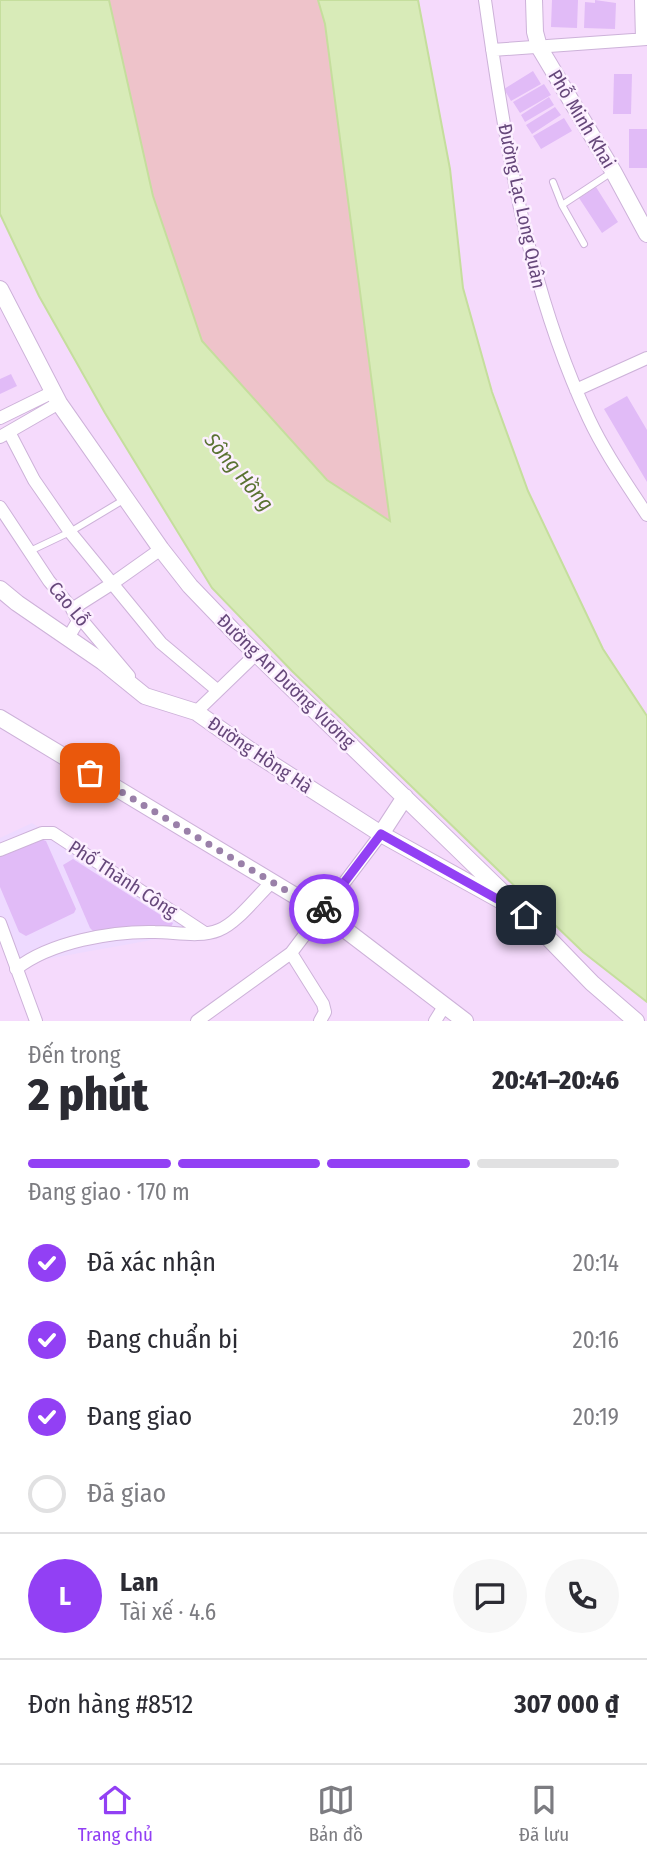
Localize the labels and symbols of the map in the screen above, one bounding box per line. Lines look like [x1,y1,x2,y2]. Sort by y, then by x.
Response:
street label: Phỗ Minh Khai [544,66,620,172]
street label: Đường Lạc Long Quân [493,122,551,290]
water label: Sông Hồng [198,427,279,516]
street label: Cao Lỗ [44,577,94,631]
street label: Đường An Dương Vương [212,609,360,753]
street label: Đường Hồng Hà [203,712,317,798]
pin [60,743,120,803]
street label: Phố Thành Công [64,835,182,923]
courier [289,874,359,944]
pin [496,885,556,945]

